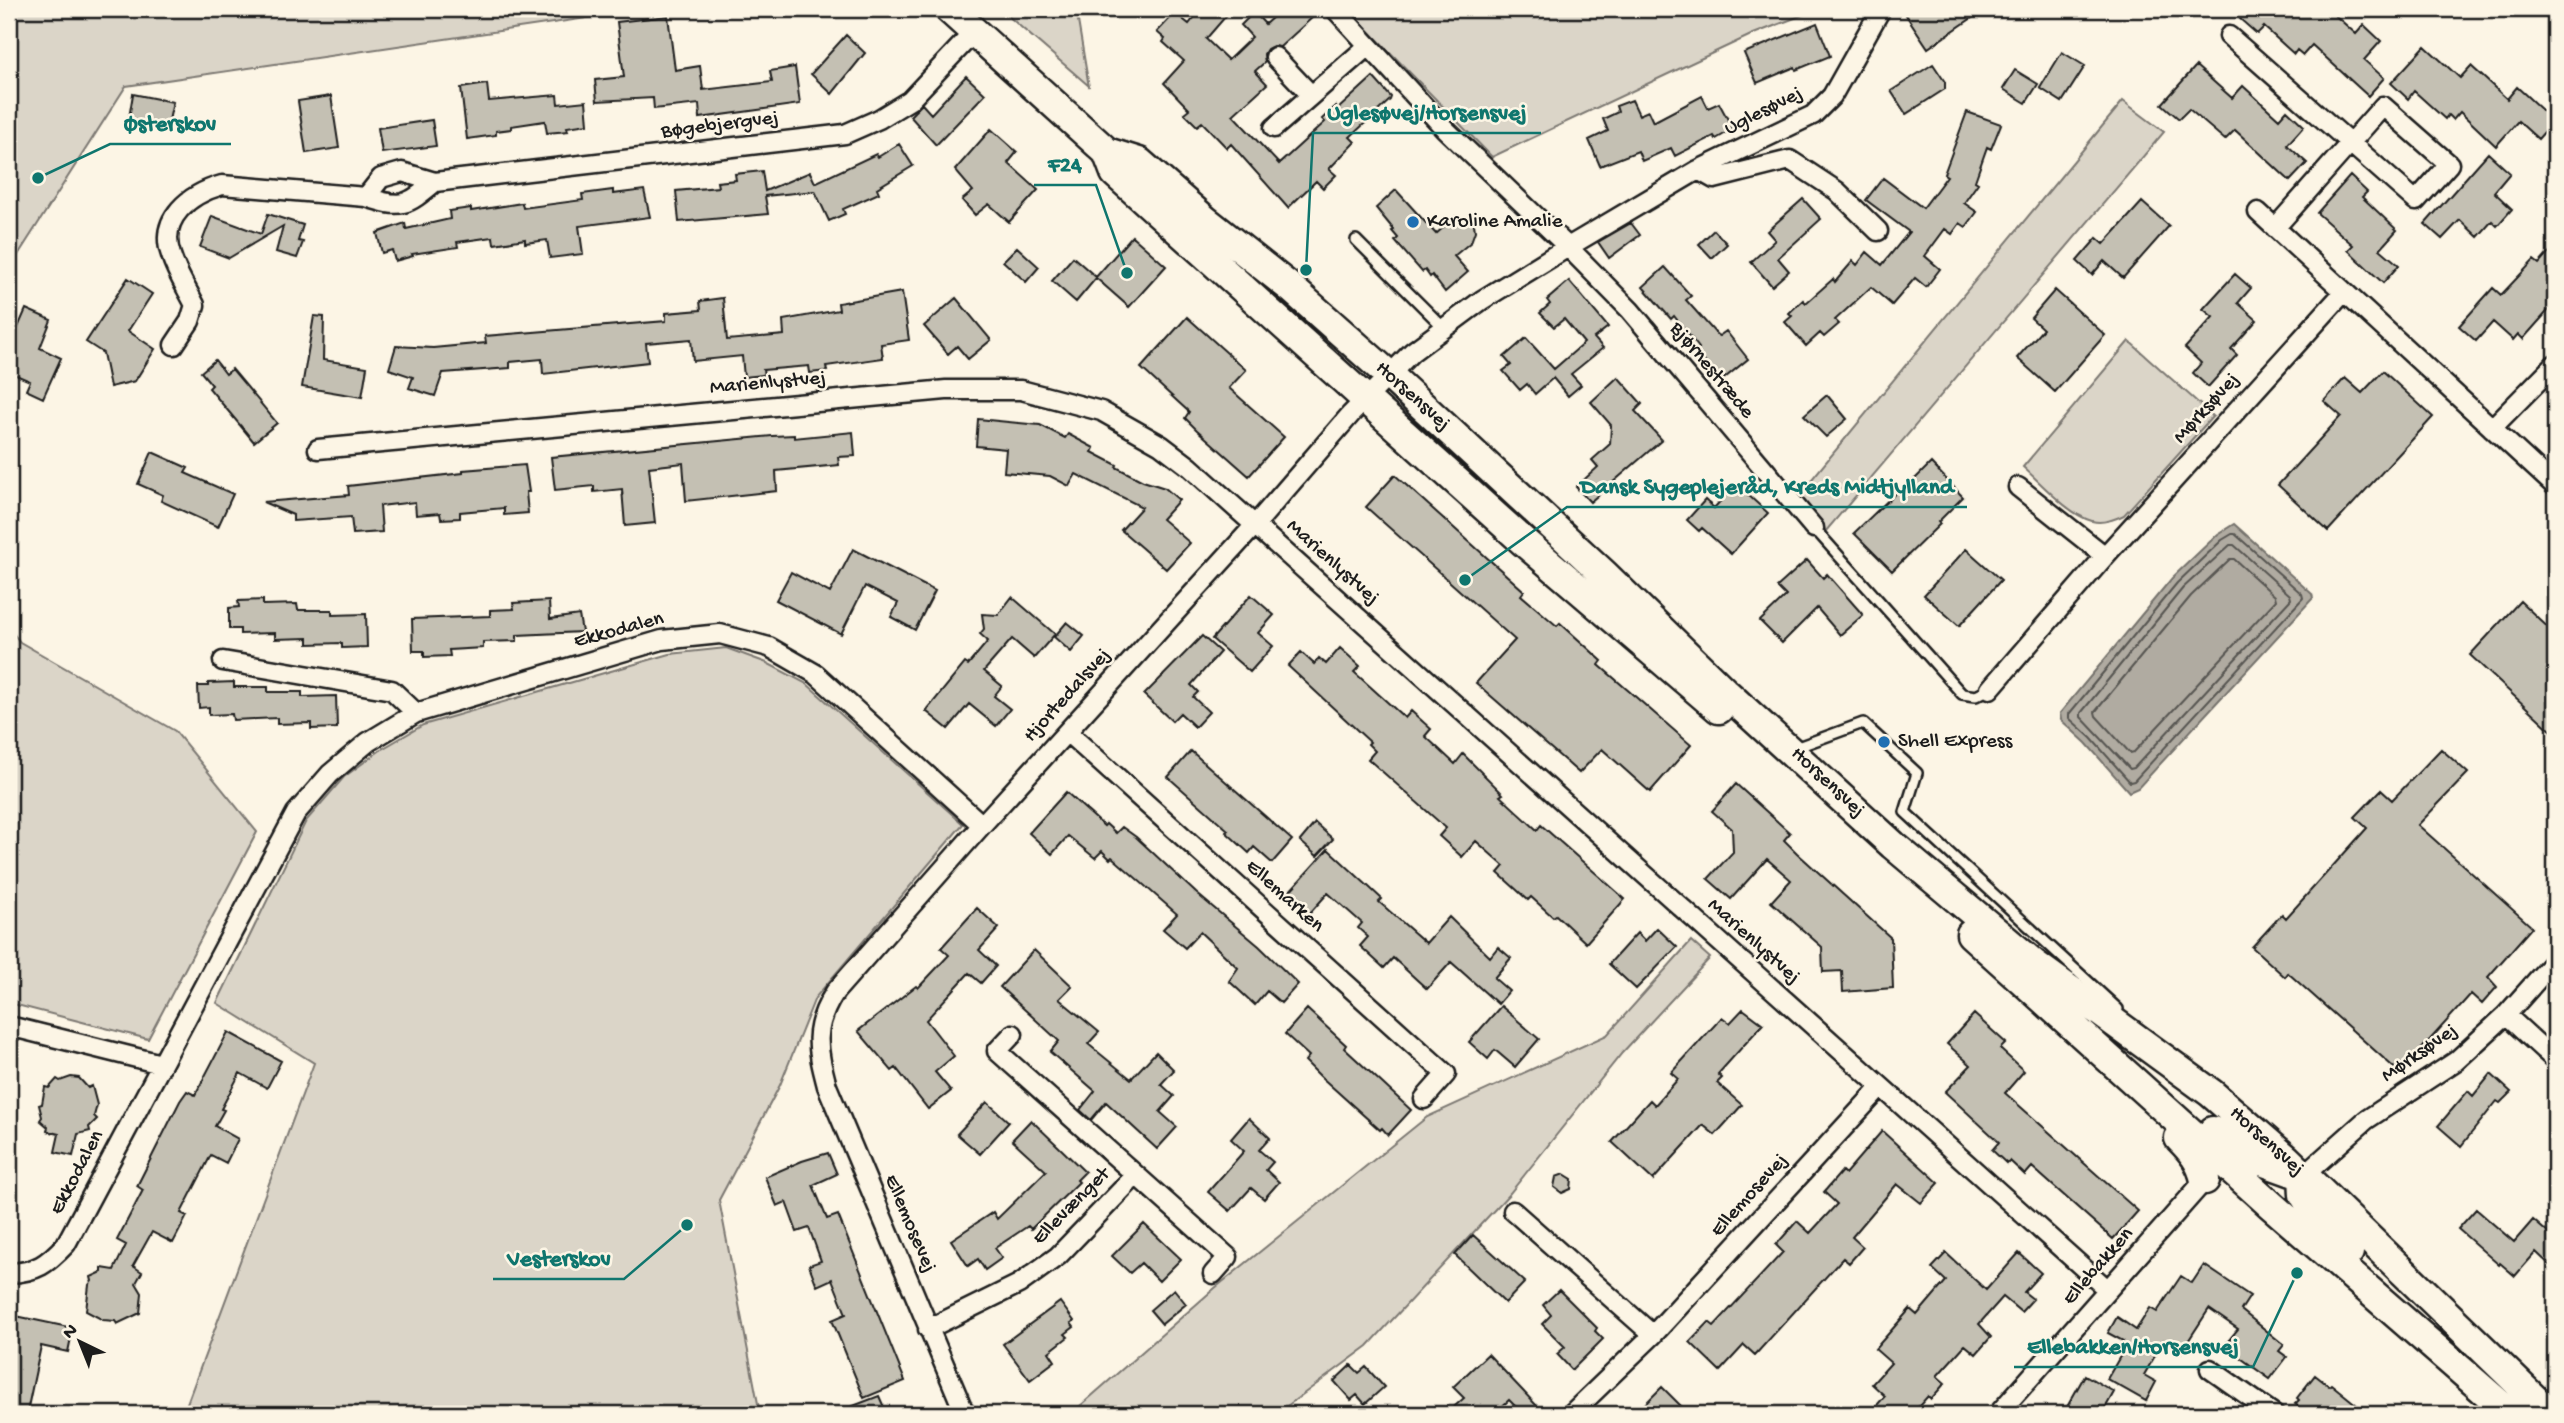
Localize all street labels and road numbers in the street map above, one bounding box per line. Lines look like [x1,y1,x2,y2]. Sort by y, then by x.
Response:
street label: Uglesøvej [1721,82,1807,142]
street label: Bøgebjergvej [659,106,780,146]
street label: Bjørnestræde [1663,317,1760,426]
street label: Horsensvej [1369,357,1455,437]
street label: Marienlystvej [709,366,827,402]
street label: Mørksøvej [2169,368,2245,450]
street label: Marienlystvej [1280,515,1384,611]
street label: Ekkodalen [571,607,667,655]
street label: Hjortedalsvej [1019,644,1117,748]
street label: Horsensvej [1785,742,1869,824]
street label: Ellemarken [1239,855,1329,939]
street label: Marienlystvej [1701,894,1805,990]
street label: Mørksøvej [2377,1019,2463,1089]
street label: Horsensvej [2223,1102,2309,1182]
street label: Ekkodalen [45,1126,111,1220]
street label: Ellemosevej [1706,1149,1794,1243]
street label: Ellevænget [1028,1161,1118,1251]
street label: Ellemosevej [877,1171,941,1277]
street label: Ellebakken [2058,1223,2140,1311]

